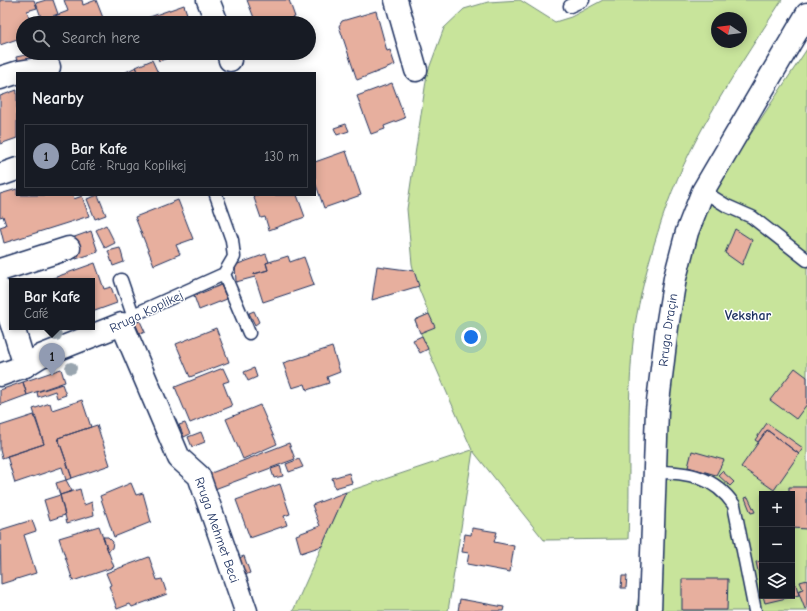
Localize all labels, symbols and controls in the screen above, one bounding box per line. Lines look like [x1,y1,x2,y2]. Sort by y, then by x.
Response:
north arrow [711,12,747,48]
search box [16,16,316,60]
icon: search [30,27,52,49]
text: Search here [62,29,140,47]
text: Nearby [32,89,83,108]
text: Bar Kafe [71,140,127,158]
text: 1 [43,149,49,164]
text: 130 m [264,149,299,164]
text: Café · Rruga Koplikej [71,158,186,173]
popup [9,278,95,330]
street label: Rruga Koplikej [107,287,185,336]
text: Bar Kafe [24,288,80,306]
street label: Rruga Draçin [655,292,680,367]
text: Café [24,306,48,321]
district label: Vekshar [725,307,772,324]
your location [461,327,481,347]
pin: 1 [39,343,65,376]
street label: Rruga Mehmet Beci [192,475,243,585]
map controls [759,491,795,599]
button: + [759,491,795,527]
button: − [759,527,795,563]
button: layers [759,563,795,599]

